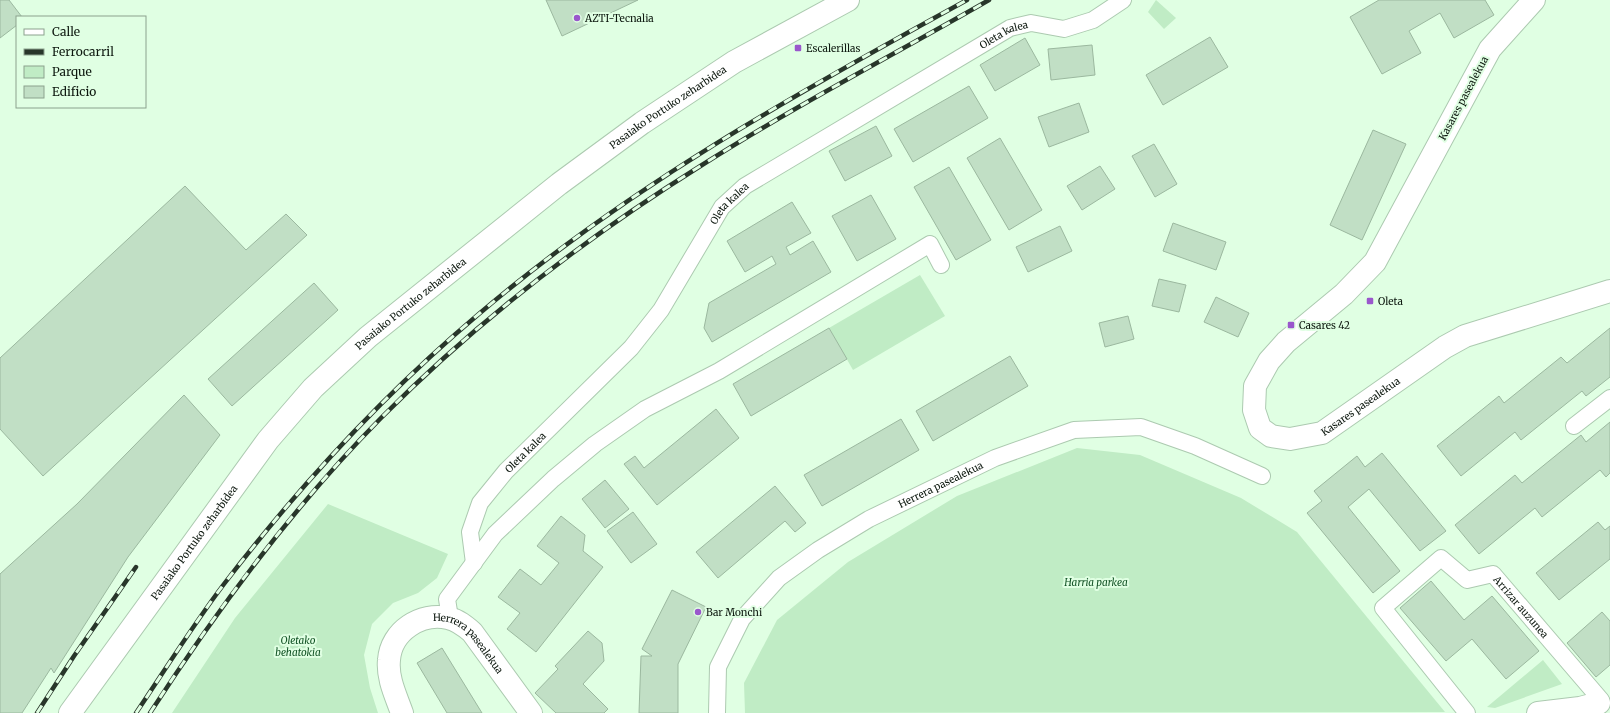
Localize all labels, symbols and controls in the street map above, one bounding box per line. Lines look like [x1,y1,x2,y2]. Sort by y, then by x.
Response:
place label: AZTI-Tecnalia [584,12,654,25]
marker: AZTI-Tecnalia [572,13,582,23]
legend [16,16,146,108]
street label: Oleta kalea [977,18,1030,52]
text: Calle [52,24,80,39]
place label: Escalerillas [806,42,861,55]
marker: Escalerillas [793,43,803,53]
text: Ferrocarril [52,44,114,59]
street label: Kasares pasealekua [1436,53,1491,142]
street label: Pasaiako Portuko zeharbidea [607,63,729,152]
text: Parque [52,64,92,79]
text: Edificio [52,84,96,99]
street label: Oleta kalea [707,179,752,227]
street label: Pasaiako Portuko zeharbidea [353,255,469,353]
place label: Oleta [1378,295,1403,308]
marker: Oleta [1365,296,1375,306]
place label: Casares 42 [1299,319,1350,332]
marker: Casares 42 [1286,320,1296,330]
street label: Kasares pasealekua [1319,374,1403,439]
street label: Oleta kalea [502,429,549,476]
street label: Herrera pasealekua [896,459,986,511]
street label: Pasaiako Portuko zeharbidea [148,482,241,603]
street label: Arrizar auzunea [1490,573,1551,641]
park label: Harria parkea [1063,576,1128,589]
place label: Bar Monchi [706,606,762,619]
marker: Bar Monchi [693,607,703,617]
street label: Herrera pasealekua [433,611,506,677]
park label: Oletako behatokia [275,634,321,659]

